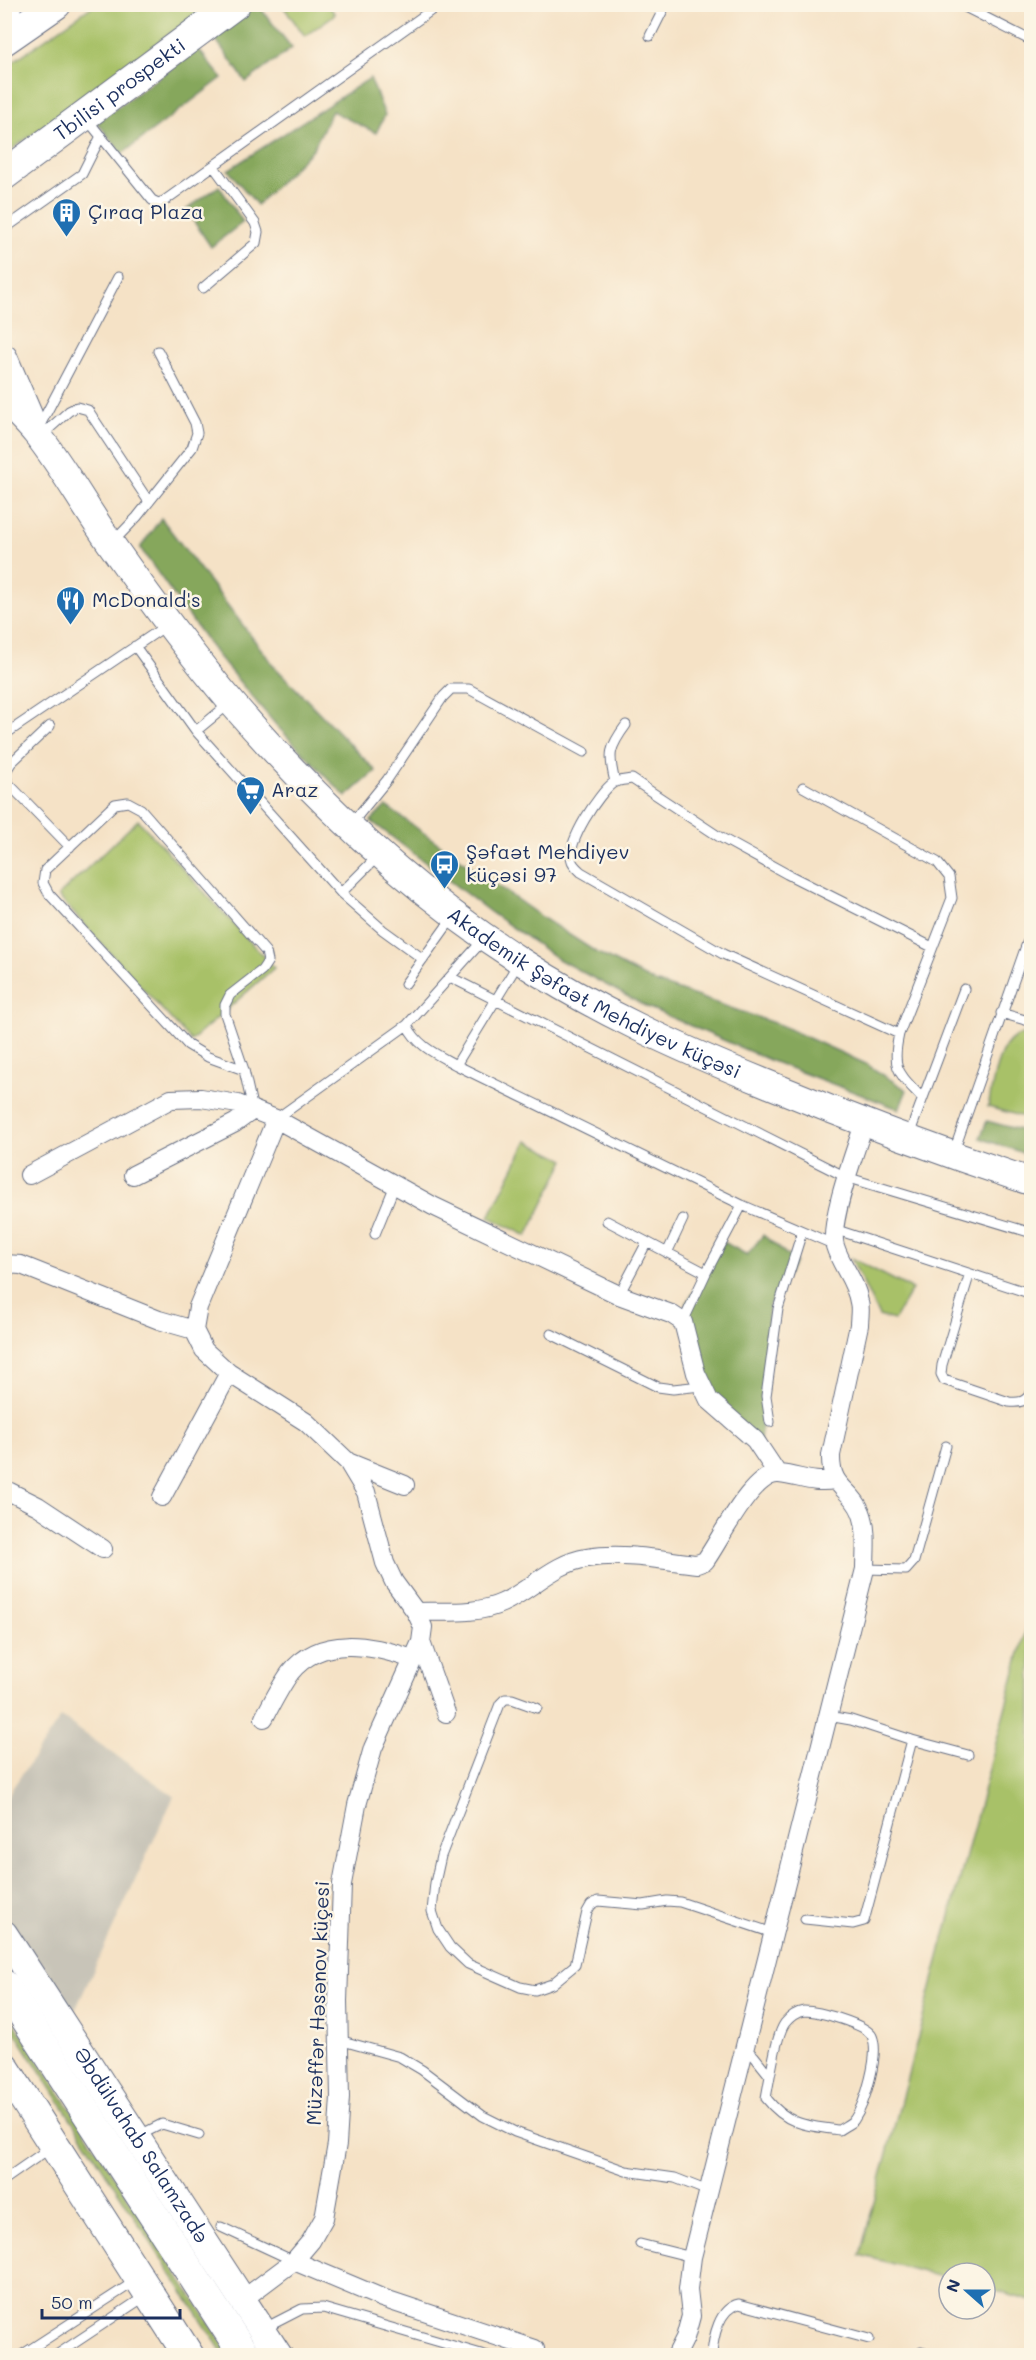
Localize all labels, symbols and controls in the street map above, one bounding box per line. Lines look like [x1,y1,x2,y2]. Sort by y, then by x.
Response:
street label: Tbilisi prospekti [48,31,190,146]
building icon: Çıraq Plaza [51,196,83,238]
place label: Çıraq Plaza [88,198,204,224]
restaurant icon: McDonald's [55,584,87,626]
place label: McDonald's [92,586,201,612]
supermarket icon: Araz [234,774,266,816]
place label: Araz [271,776,318,802]
place label: Şəfaət Mehdiyev küçəsi 97 [466,838,629,887]
bus stop icon: Şəfaət Mehdiyev küçəsi 97 [429,848,461,890]
street label: Akademik Şəfaət Mehdiyev küçəsi [443,900,745,1084]
street label: Müzəffər Həsənov küçesi [300,1880,334,2126]
street label: Əbdülvahab Salamzadə [69,2041,216,2248]
north arrow [937,2261,997,2321]
text: N [941,2276,965,2295]
scale bar [42,2282,180,2320]
text: 50 m [51,2290,93,2314]

